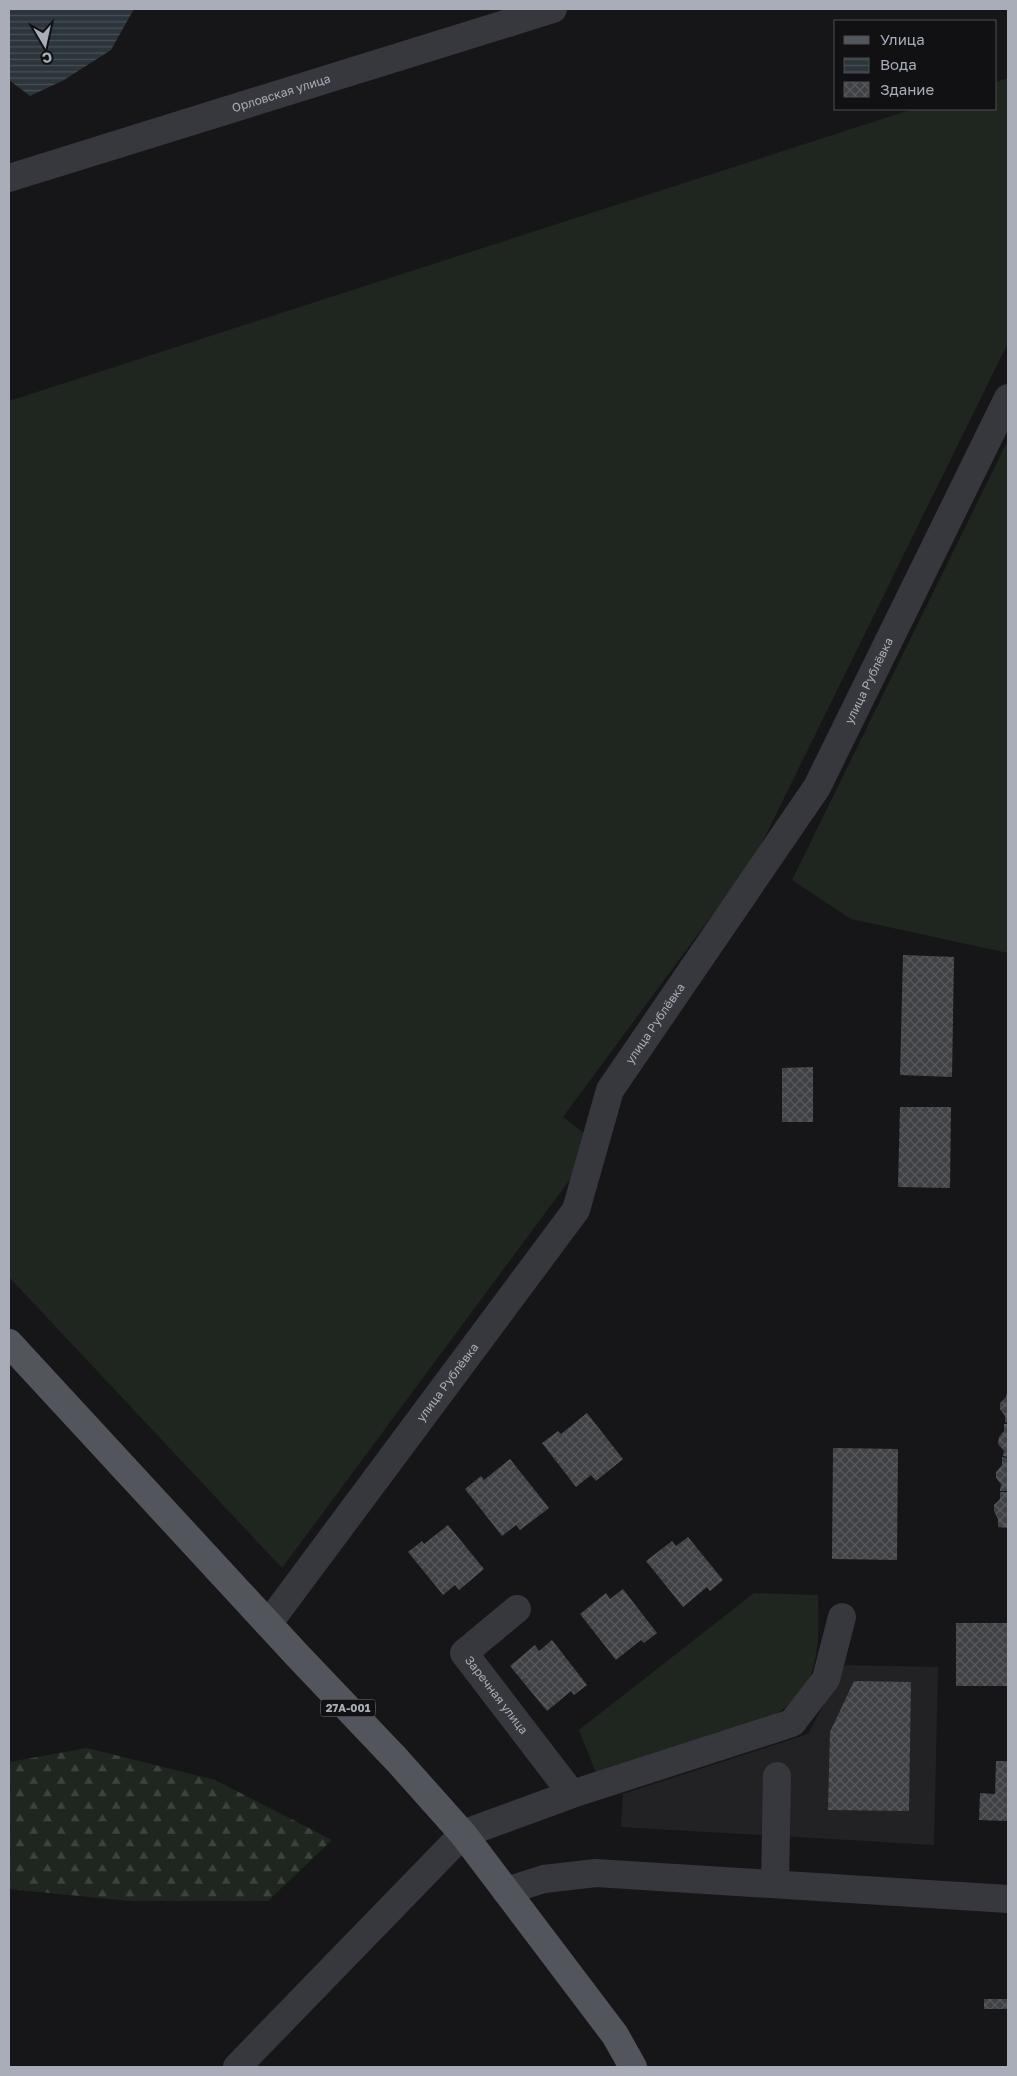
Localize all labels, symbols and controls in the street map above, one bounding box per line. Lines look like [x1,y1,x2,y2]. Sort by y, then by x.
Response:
north arrow [20,20,70,70]
legend [834,20,997,110]
text: Улица [880,30,925,48]
text: С [41,49,53,68]
text: Вода [880,55,917,73]
street label: Орловская улица [230,71,332,115]
text: Здание [880,80,934,98]
street label: улица Рублёвка [841,635,896,726]
street label: улица Рублёвка [622,980,688,1067]
street label: улица Рублёвка [413,1340,481,1425]
street label: Заречная улица [462,1653,531,1737]
road number: 27А-001 [320,1700,376,1716]

